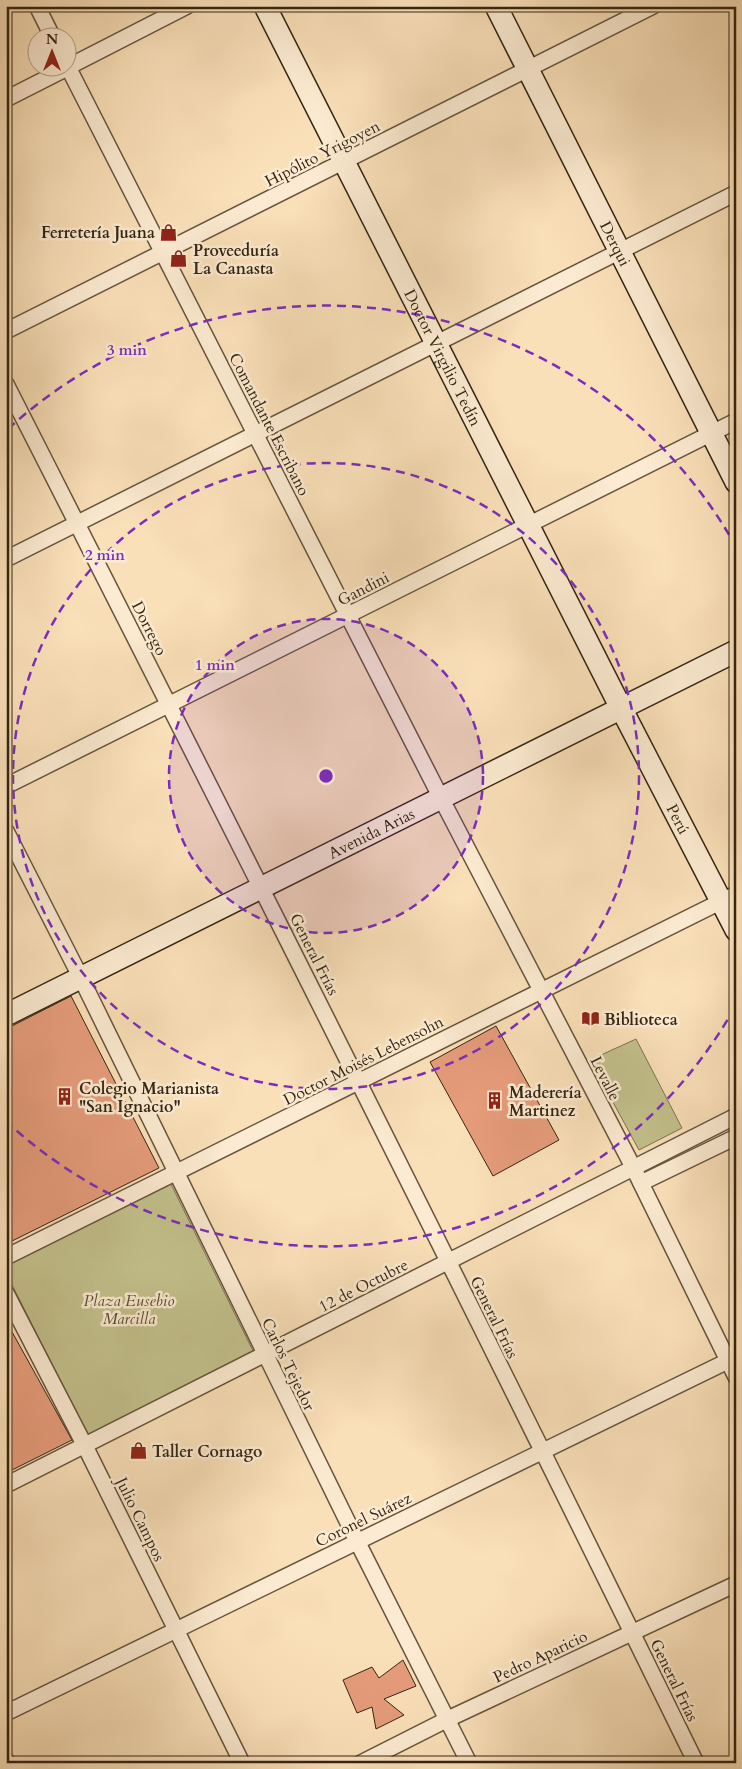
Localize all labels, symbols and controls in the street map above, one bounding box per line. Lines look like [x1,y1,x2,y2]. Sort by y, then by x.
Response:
north arrow [28,28,78,78]
text: N [46,30,58,49]
street label: Hipólito Yrigoyen [261,115,384,192]
street label: Derqui [594,218,636,271]
place label: Ferretería Juana [41,222,155,244]
shop icon: Ferretería Juana [159,222,179,242]
place label: Proveeduría La Canasta [193,240,279,280]
shop icon: Proveeduría La Canasta [169,249,189,269]
street label: Doctor Virgilio Tedín [398,286,486,430]
text: 3 min [107,340,147,360]
street label: Comandante Escribano [224,349,315,500]
text: 2 min [85,545,125,565]
street label: Gandini [334,566,394,611]
street label: Dorrego [126,598,172,660]
text: 1 min [195,655,235,675]
centre of rings [317,767,335,785]
street label: Perú [661,800,695,839]
street label: Avenida Arias [325,803,419,865]
street label: General Frías [284,910,344,999]
library icon: Biblioteca [580,1009,600,1029]
place label: Biblioteca [604,1009,678,1031]
street label: Doctor Moisés Lebensohn [280,1011,447,1111]
street label: Levalle [585,1052,626,1105]
place label: Colegio Marianista "San Ignacio" [79,1078,219,1118]
place label: Maderería Martinez [509,1082,582,1122]
building icon: Colegio Marianista "San Ignacio" [55,1087,75,1107]
building icon: Maderería Martinez [485,1091,505,1111]
street label: 12 de Octubre [315,1254,412,1318]
street label: General Frías [465,1273,524,1362]
park label: Plaza Eusebio Marcilla [84,1290,175,1330]
street label: Carlos Tejedor [256,1314,320,1415]
shop icon: Taller Cornago [128,1441,148,1461]
place label: Taller Cornago [152,1441,262,1463]
street label: Julio Campos [109,1472,170,1565]
street label: Coronel Suárez [312,1487,415,1553]
street label: Pedro Aparicio [490,1625,591,1688]
street label: General Frías [645,1636,704,1725]

